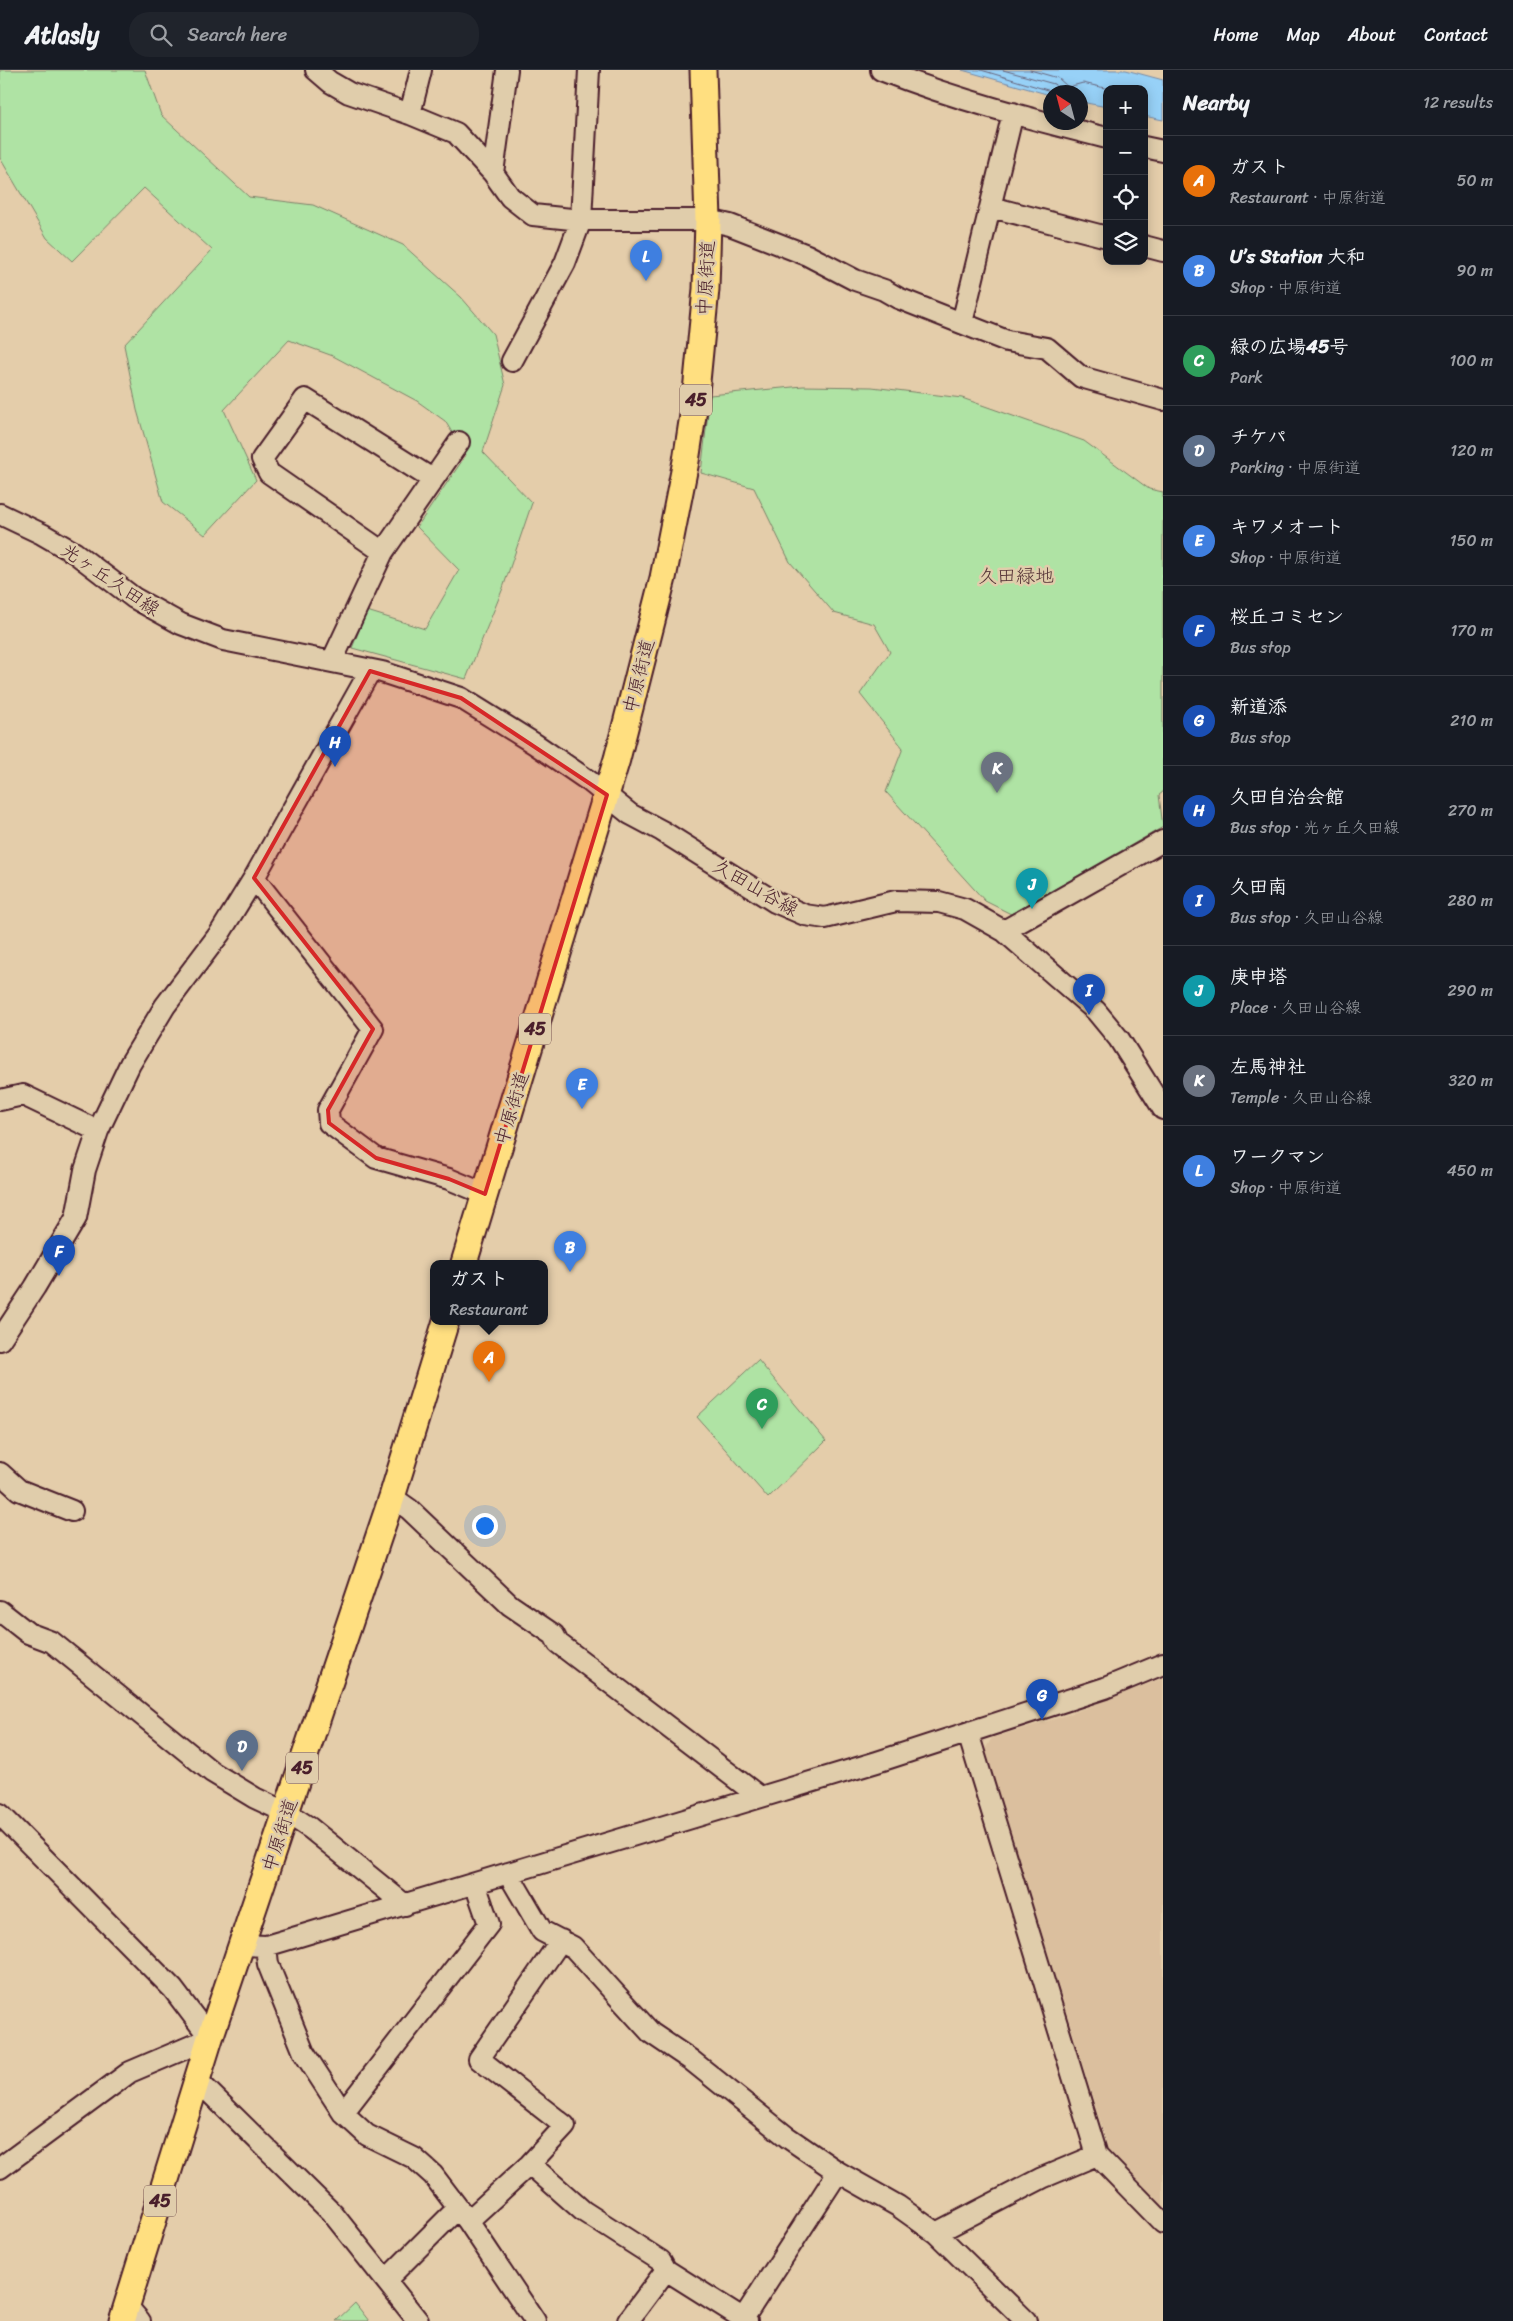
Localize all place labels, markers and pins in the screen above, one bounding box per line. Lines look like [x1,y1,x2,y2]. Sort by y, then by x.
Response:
pin: L [630,240,662,281]
pin: H [319,726,351,767]
pin: K [981,752,1013,793]
pin: J [1016,868,1048,909]
pin: I [1073,974,1105,1015]
pin: E [566,1068,598,1109]
pin: B [554,1231,586,1272]
pin: F [43,1235,75,1276]
pin: A [473,1341,505,1382]
pin: C [746,1388,778,1429]
pin: G [1026,1679,1058,1720]
pin: D [226,1730,258,1771]

